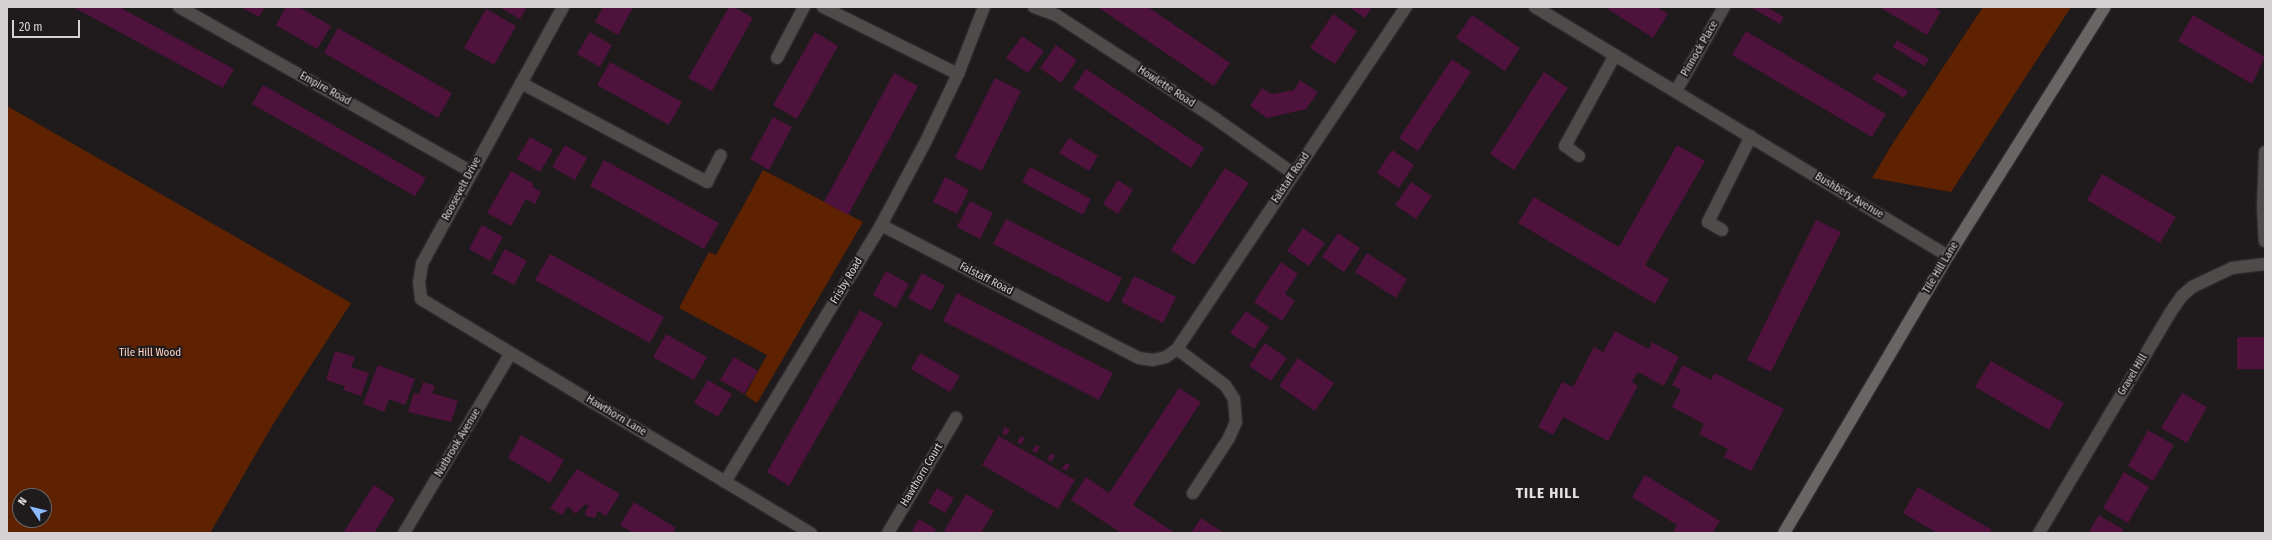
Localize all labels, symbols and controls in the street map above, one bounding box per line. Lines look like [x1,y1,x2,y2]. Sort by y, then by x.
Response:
scale bar [14,12,82,38]
street label: Pinnock Place [1679,19,1721,79]
text: 20 m [19,20,43,34]
street label: Howlette Road [1135,64,1197,110]
street label: Empire Road [297,70,353,108]
street label: Falstaff Road [1269,150,1313,206]
street label: Roosevelt Drive [440,155,484,223]
street label: Bushbery Avenue [1812,170,1886,222]
street label: Tile Hill Lane [1920,240,1962,296]
street label: Frisby Road [828,255,866,307]
street label: Falstaff Road [957,260,1015,298]
park label: Tile Hill Wood [119,346,181,360]
street label: Gravel Hill [2115,352,2151,398]
street label: Hawthorn Lane [583,393,649,439]
street label: Nutbrook Avenue [432,406,484,480]
street label: Hawthorn Court [898,441,946,509]
district label: TILE HILL [1516,485,1580,503]
north arrow [12,488,52,528]
text: N [15,495,30,508]

